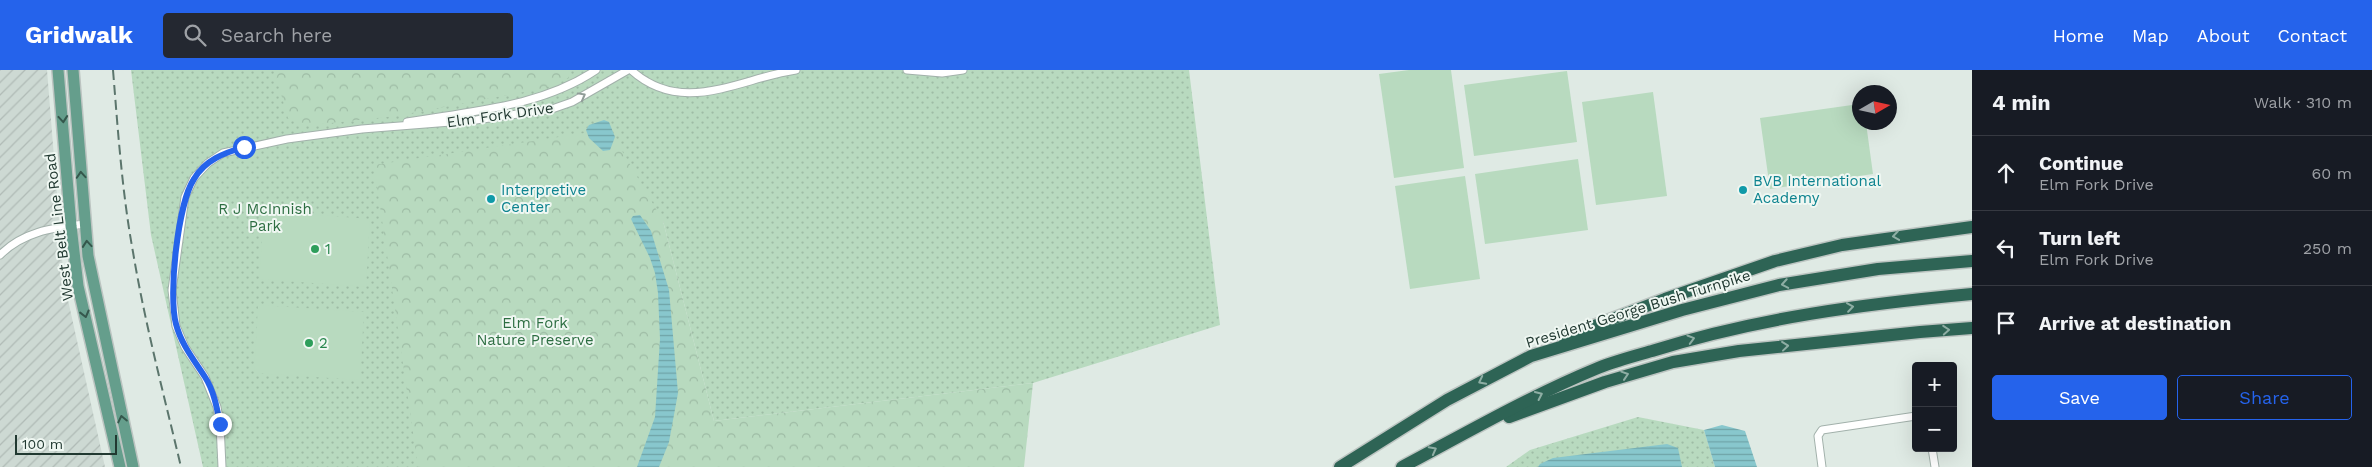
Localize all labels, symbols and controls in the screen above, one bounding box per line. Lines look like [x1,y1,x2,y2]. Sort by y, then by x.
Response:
search box [163,13,513,58]
text: Gridwalk [25,21,133,49]
icon: search [181,21,209,49]
text: Search here [221,24,332,47]
text: Home [2053,25,2104,46]
text: Map [2132,25,2169,46]
text: About [2197,25,2249,46]
text: Contact [2277,25,2347,46]
north arrow [1852,85,1897,130]
text: 4 min [1992,90,2050,115]
one-way arrow [577,93,586,103]
text: Walk · 310 m [2254,93,2352,112]
street label: Elm Fork Drive [445,99,555,131]
one-way arrow [57,115,68,123]
route start [233,136,256,159]
street label: West Belt Line Road [41,152,77,302]
text: Continue [2039,152,2123,175]
icon: ahead [1992,159,2020,187]
text: 60 m [2312,164,2352,183]
one-way arrow [76,171,87,179]
place label: BVB International Academy [1753,172,1881,207]
text: Elm Fork Drive [2039,175,2154,194]
place label: Interpretive Center [501,181,586,216]
marker: BVB International Academy [1737,184,1749,196]
marker: Interpretive Center [485,193,497,205]
park label: R J McInnish Park [218,200,312,235]
text: Turn left [2039,227,2120,250]
one-way arrow [1892,231,1900,241]
icon: left [1992,234,2020,262]
text: 250 m [2303,239,2352,258]
one-way arrow [82,240,93,248]
place label: 1 [325,240,331,258]
marker: 1 [309,243,321,255]
text: Elm Fork Drive [2039,250,2154,269]
street label: President George Bush Turnpike [1523,266,1753,352]
one-way arrow [1780,279,1789,289]
one-way arrow [1846,302,1854,313]
icon: arrive [1992,309,2020,337]
one-way arrow [79,310,90,319]
text: Arrive at destination [2039,312,2231,335]
park label: Elm Fork Nature Preserve [476,314,594,349]
one-way arrow [1942,325,1950,336]
place label: 2 [319,334,328,352]
one-way arrow [1686,334,1694,344]
marker: 2 [303,337,315,349]
one-way arrow [1781,341,1789,352]
map controls [1912,362,1957,452]
button: + [1912,362,1957,407]
one-way arrow [1621,371,1629,381]
one-way arrow [1478,375,1487,385]
button: Save [1992,375,2167,420]
button: Share [2177,375,2352,420]
one-way arrow [1534,391,1543,402]
button: − [1912,407,1957,452]
route end [209,413,232,436]
one-way arrow [117,415,128,424]
scale bar [15,432,118,455]
text: 100 m [22,436,63,452]
one-way arrow [1428,446,1437,456]

